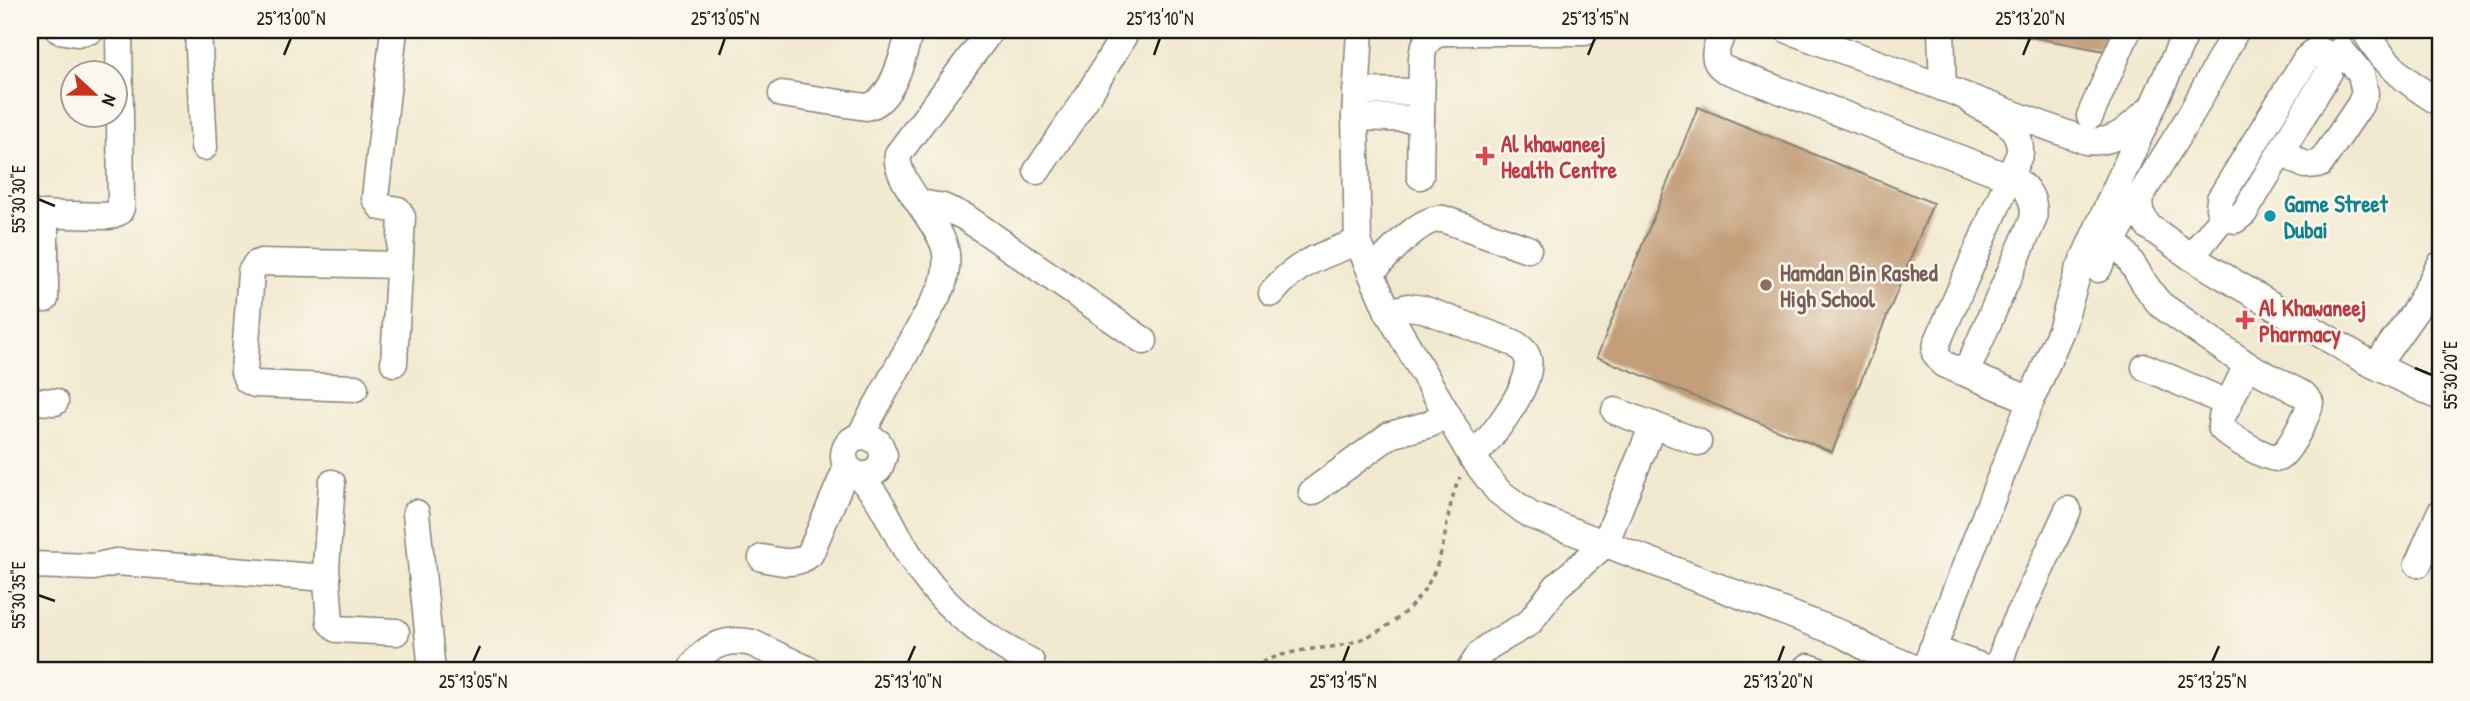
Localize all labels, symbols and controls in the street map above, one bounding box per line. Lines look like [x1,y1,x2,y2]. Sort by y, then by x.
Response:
text: 25°13'00"N [257,6,325,31]
text: 25°13'05"N [691,6,759,31]
text: 25°13'10"N [1126,6,1194,31]
text: 25°13'15"N [1562,6,1628,31]
text: 25°13'20"N [1995,6,2065,31]
north arrow [60,60,130,130]
text: N [96,91,124,110]
place label: Al khawaneej Health Centre [1501,128,1618,185]
marker: Al khawaneej Health Centre [1475,146,1495,166]
text: 55°30'30"E [6,165,31,233]
place label: Game Street Dubai [2284,188,2389,245]
marker: Game Street Dubai [2262,208,2278,224]
place label: Hamdan Bin Rashed High School [1780,257,1938,315]
marker: Hamdan Bin Rashed High School [1758,277,1774,293]
place label: Al Khawaneej Pharmacy [2259,292,2366,350]
marker: Al Khawaneej Pharmacy [2237,312,2253,328]
text: 55°30'20"E [2438,341,2463,409]
text: 55°30'35"E [6,561,31,629]
text: 25°13'05"N [439,669,507,694]
text: 25°13'10"N [874,669,942,694]
text: 25°13'15"N [1310,669,1376,694]
text: 25°13'20"N [1743,669,1813,694]
text: 25°13'25"N [2178,669,2246,694]

